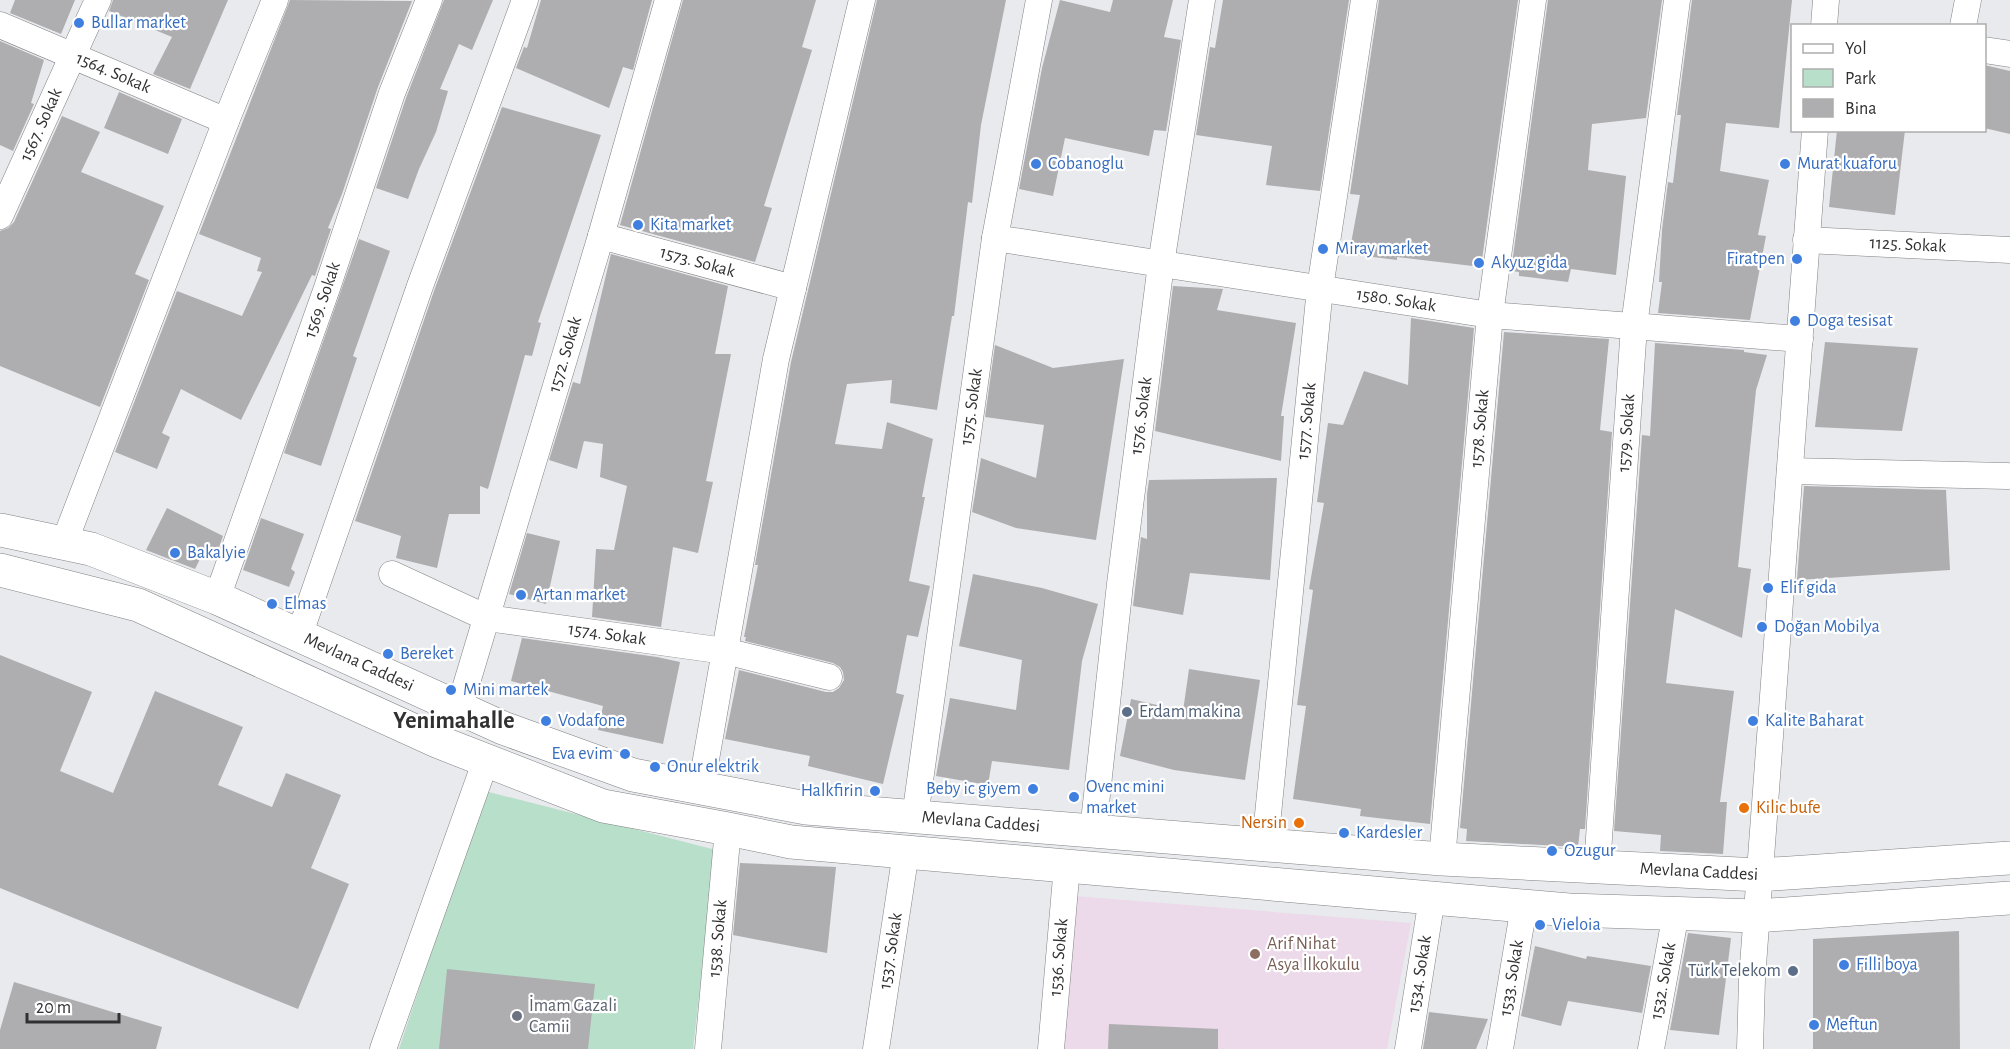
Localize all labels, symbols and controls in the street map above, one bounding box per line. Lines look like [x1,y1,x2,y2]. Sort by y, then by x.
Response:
place label: Bullar market [91,14,186,32]
marker: Bullar market [72,16,86,30]
legend [1791,24,1986,132]
text: Yol [1845,40,1867,58]
street label: 1564. Sokak [73,49,154,97]
text: Park [1845,70,1877,88]
street label: 1567. Sokak [17,85,66,164]
text: Bina [1845,100,1877,118]
place label: Cobanoglu [1048,155,1124,173]
place label: Murat kuaforu [1797,155,1897,173]
marker: Cobanoglu [1029,157,1043,171]
marker: Murat kuaforu [1778,157,1792,171]
place label: Kita market [650,216,732,234]
marker: Kita market [631,218,645,232]
street label: 1125. Sokak [1869,234,1947,256]
place label: Miray market [1335,240,1429,258]
marker: Miray market [1316,242,1330,256]
street label: 1573. Sokak [658,243,738,281]
place label: Firatpen [1726,250,1785,268]
marker: Firatpen [1790,252,1804,266]
place label: Akyuz gida [1491,254,1568,272]
marker: Akyuz gida [1472,256,1486,270]
street label: 1569. Sokak [301,259,344,341]
street label: 1580. Sokak [1355,285,1438,316]
place label: Doga tesisat [1807,312,1893,330]
street label: 1572. Sokak [546,314,585,395]
marker: Doga tesisat [1788,314,1802,328]
street label: 1575. Sokak [957,367,986,446]
street label: 1576. Sokak [1128,375,1156,456]
street label: 1577. Sokak [1294,381,1320,460]
street label: 1578. Sokak [1468,388,1492,468]
street label: 1579. Sokak [1615,393,1638,473]
place label: Bakalyie [187,544,246,562]
marker: Bakalyie [168,546,182,560]
place label: Elif gida [1780,579,1837,597]
marker: Elif gida [1761,581,1775,595]
place label: Artan market [533,586,626,604]
marker: Artan market [514,588,528,602]
place label: Elmas [284,595,326,613]
marker: Elmas [265,597,279,611]
place label: Doğan Mobilya [1774,618,1880,636]
street label: 1574. Sokak [567,620,648,649]
marker: Doğan Mobilya [1755,620,1769,634]
street label: Mevlana Caddesi [301,630,417,695]
place label: Bereket [400,645,454,663]
marker: Bereket [381,647,395,661]
place label: Mini martek [463,681,549,699]
marker: Mini martek [444,683,458,697]
place label: Erdam makina [1139,703,1241,721]
marker: Erdam makina [1120,705,1134,719]
district label: Yenimahalle [393,709,515,733]
place label: Vodafone [558,712,625,730]
place label: Kalite Baharat [1765,712,1864,730]
marker: Vodafone [539,714,553,728]
marker: Kalite Baharat [1746,714,1760,728]
place label: Eva evim [552,745,613,763]
marker: Eva evim [618,747,632,761]
place label: Onur elektrik [667,758,760,776]
marker: Onur elektrik [648,760,662,774]
place label: Ovenc mini market [1086,778,1165,817]
place label: Beby ic giyem [926,780,1021,798]
place label: Halkfirin [801,782,863,800]
marker: Beby ic giyem [1026,782,1040,796]
marker: Halkfirin [868,784,882,798]
marker: Ovenc mini market [1067,790,1081,804]
place label: Kilic bufe [1756,799,1821,817]
marker: Kilic bufe [1737,801,1751,815]
street label: Mevlana Caddesi [921,808,1041,836]
place label: Nersin [1241,814,1287,832]
marker: Nersin [1292,816,1306,830]
place label: Kardesler [1356,824,1423,842]
marker: Kardesler [1337,826,1351,840]
place label: Ozugur [1564,842,1616,860]
marker: Ozugur [1545,844,1559,858]
street label: Mevlana Caddesi [1639,860,1759,884]
street label: 1538. Sokak [706,898,731,978]
street label: 1537. Sokak [876,911,906,991]
place label: Vieloia [1552,916,1601,934]
street label: 1536. Sokak [1047,917,1071,997]
marker: Vieloia [1533,918,1547,932]
street label: 1534. Sokak [1405,933,1435,1014]
place label: Arif Nihat Asya İlkokulu [1267,935,1360,974]
street label: 1533. Sokak [1497,938,1527,1017]
street label: 1532. Sokak [1648,940,1680,1021]
marker: Arif Nihat Asya İlkokulu [1248,947,1262,961]
place label: Filli boya [1856,956,1918,974]
marker: Filli boya [1837,958,1851,972]
place label: Türk Telekom [1688,962,1781,980]
marker: Türk Telekom [1786,964,1800,978]
scale bar [27,986,118,1024]
place label: İmam Gazali Camii [529,995,617,1036]
text: 20 m [36,999,71,1017]
marker: İmam Gazali Camii [510,1009,524,1023]
place label: Meftun [1826,1016,1878,1034]
marker: Meftun [1807,1018,1821,1032]

